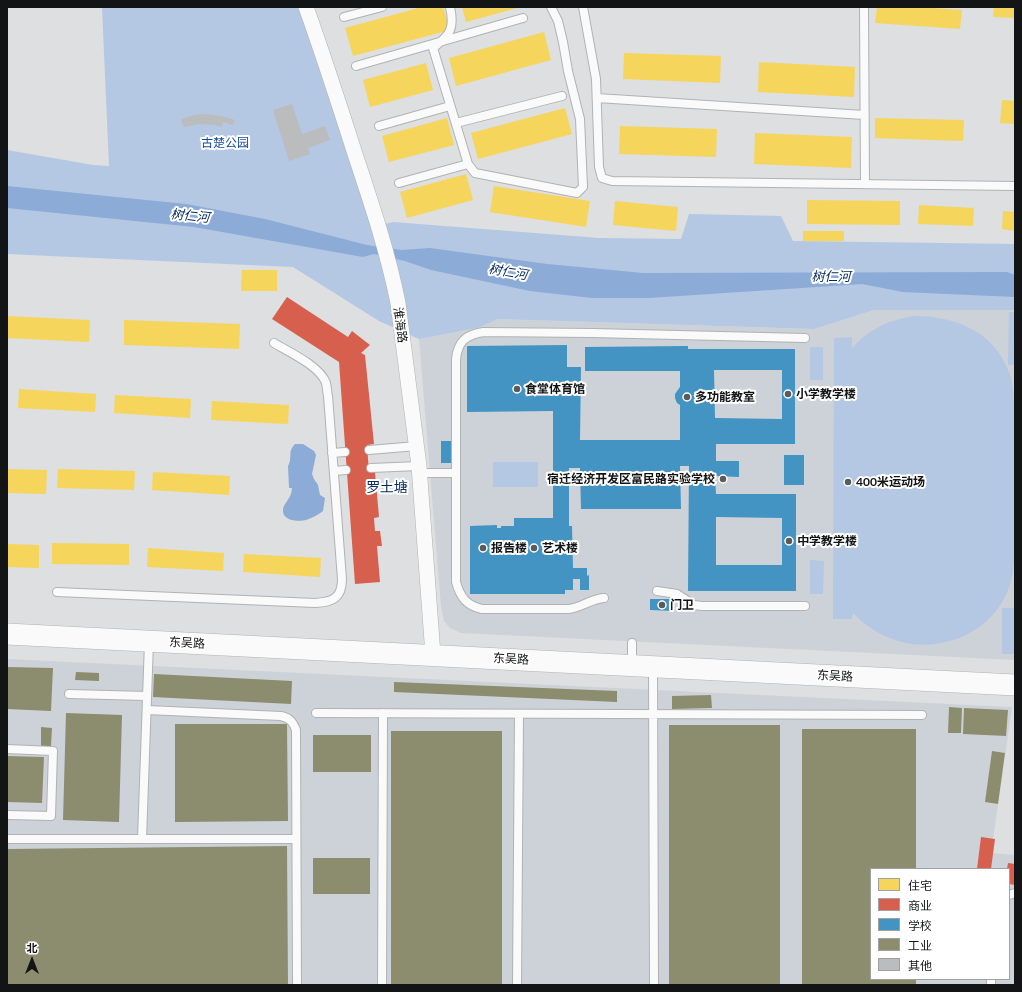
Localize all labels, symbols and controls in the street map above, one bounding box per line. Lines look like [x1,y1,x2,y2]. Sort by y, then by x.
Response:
park label: 古楚公园 [201,136,249,150]
water label: 树仁河 [170,206,210,226]
water label: 树仁河 [487,261,529,283]
water label: 树仁河 [812,269,850,285]
street label: 淮海路 [390,306,410,344]
place label: 食堂体育馆 [525,382,585,396]
marker: 食堂体育馆 [512,384,522,394]
place label: 小学教学楼 [796,387,856,401]
marker: 小学教学楼 [783,389,793,399]
place label: 多功能教室 [695,390,755,404]
marker: 多功能教室 [682,392,692,402]
place label: 宿迁经济开发区富民路实验学校 [547,472,715,486]
marker: 宿迁经济开发区富民路实验学校 [718,474,728,484]
place label: 400米运动场 [856,475,925,489]
marker: 400米运动场 [843,477,853,487]
district label: 罗土塘 [366,479,408,495]
place label: 中学教学楼 [797,534,857,548]
marker: 中学教学楼 [784,536,794,546]
place label: 报告楼 [491,541,527,555]
place label: 艺术楼 [542,541,578,555]
marker: 报告楼 [478,543,488,553]
marker: 艺术楼 [529,543,539,553]
place label: 门卫 [670,598,694,612]
marker: 门卫 [657,600,667,610]
street label: 东吴路 [169,635,205,651]
street label: 东吴路 [493,651,529,667]
street label: 东吴路 [817,668,853,684]
legend [870,868,1010,980]
text: 住宅 [908,878,932,893]
text: 商业 [908,898,932,913]
text: 学校 [908,918,932,933]
text: 工业 [908,938,932,953]
north arrow [12,940,52,980]
text: 北 [27,941,38,954]
text: 其他 [908,958,932,973]

